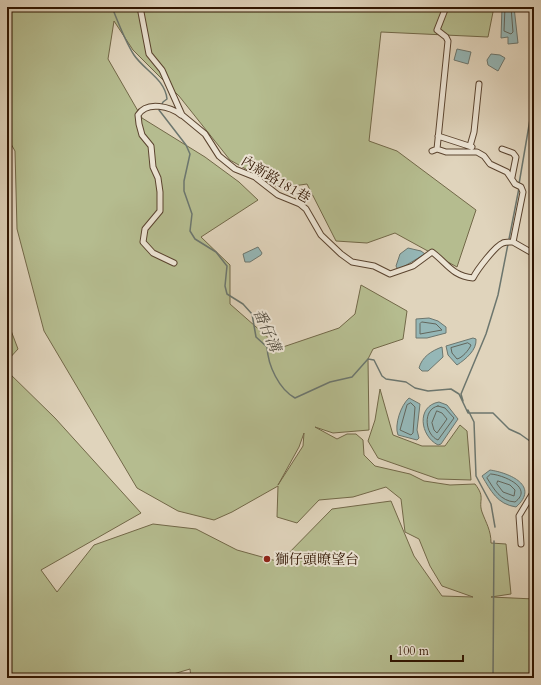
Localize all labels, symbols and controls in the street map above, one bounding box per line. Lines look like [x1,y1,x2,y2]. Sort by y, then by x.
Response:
street label: 內新路181巷 [238,151,314,208]
water label: 番仔溝 [249,305,286,356]
place label: 獅仔頭暸望台 [275,550,359,569]
marker: 獅仔頭暸望台 [262,554,272,564]
scale bar [391,637,463,663]
text: 100 m [397,643,430,659]

